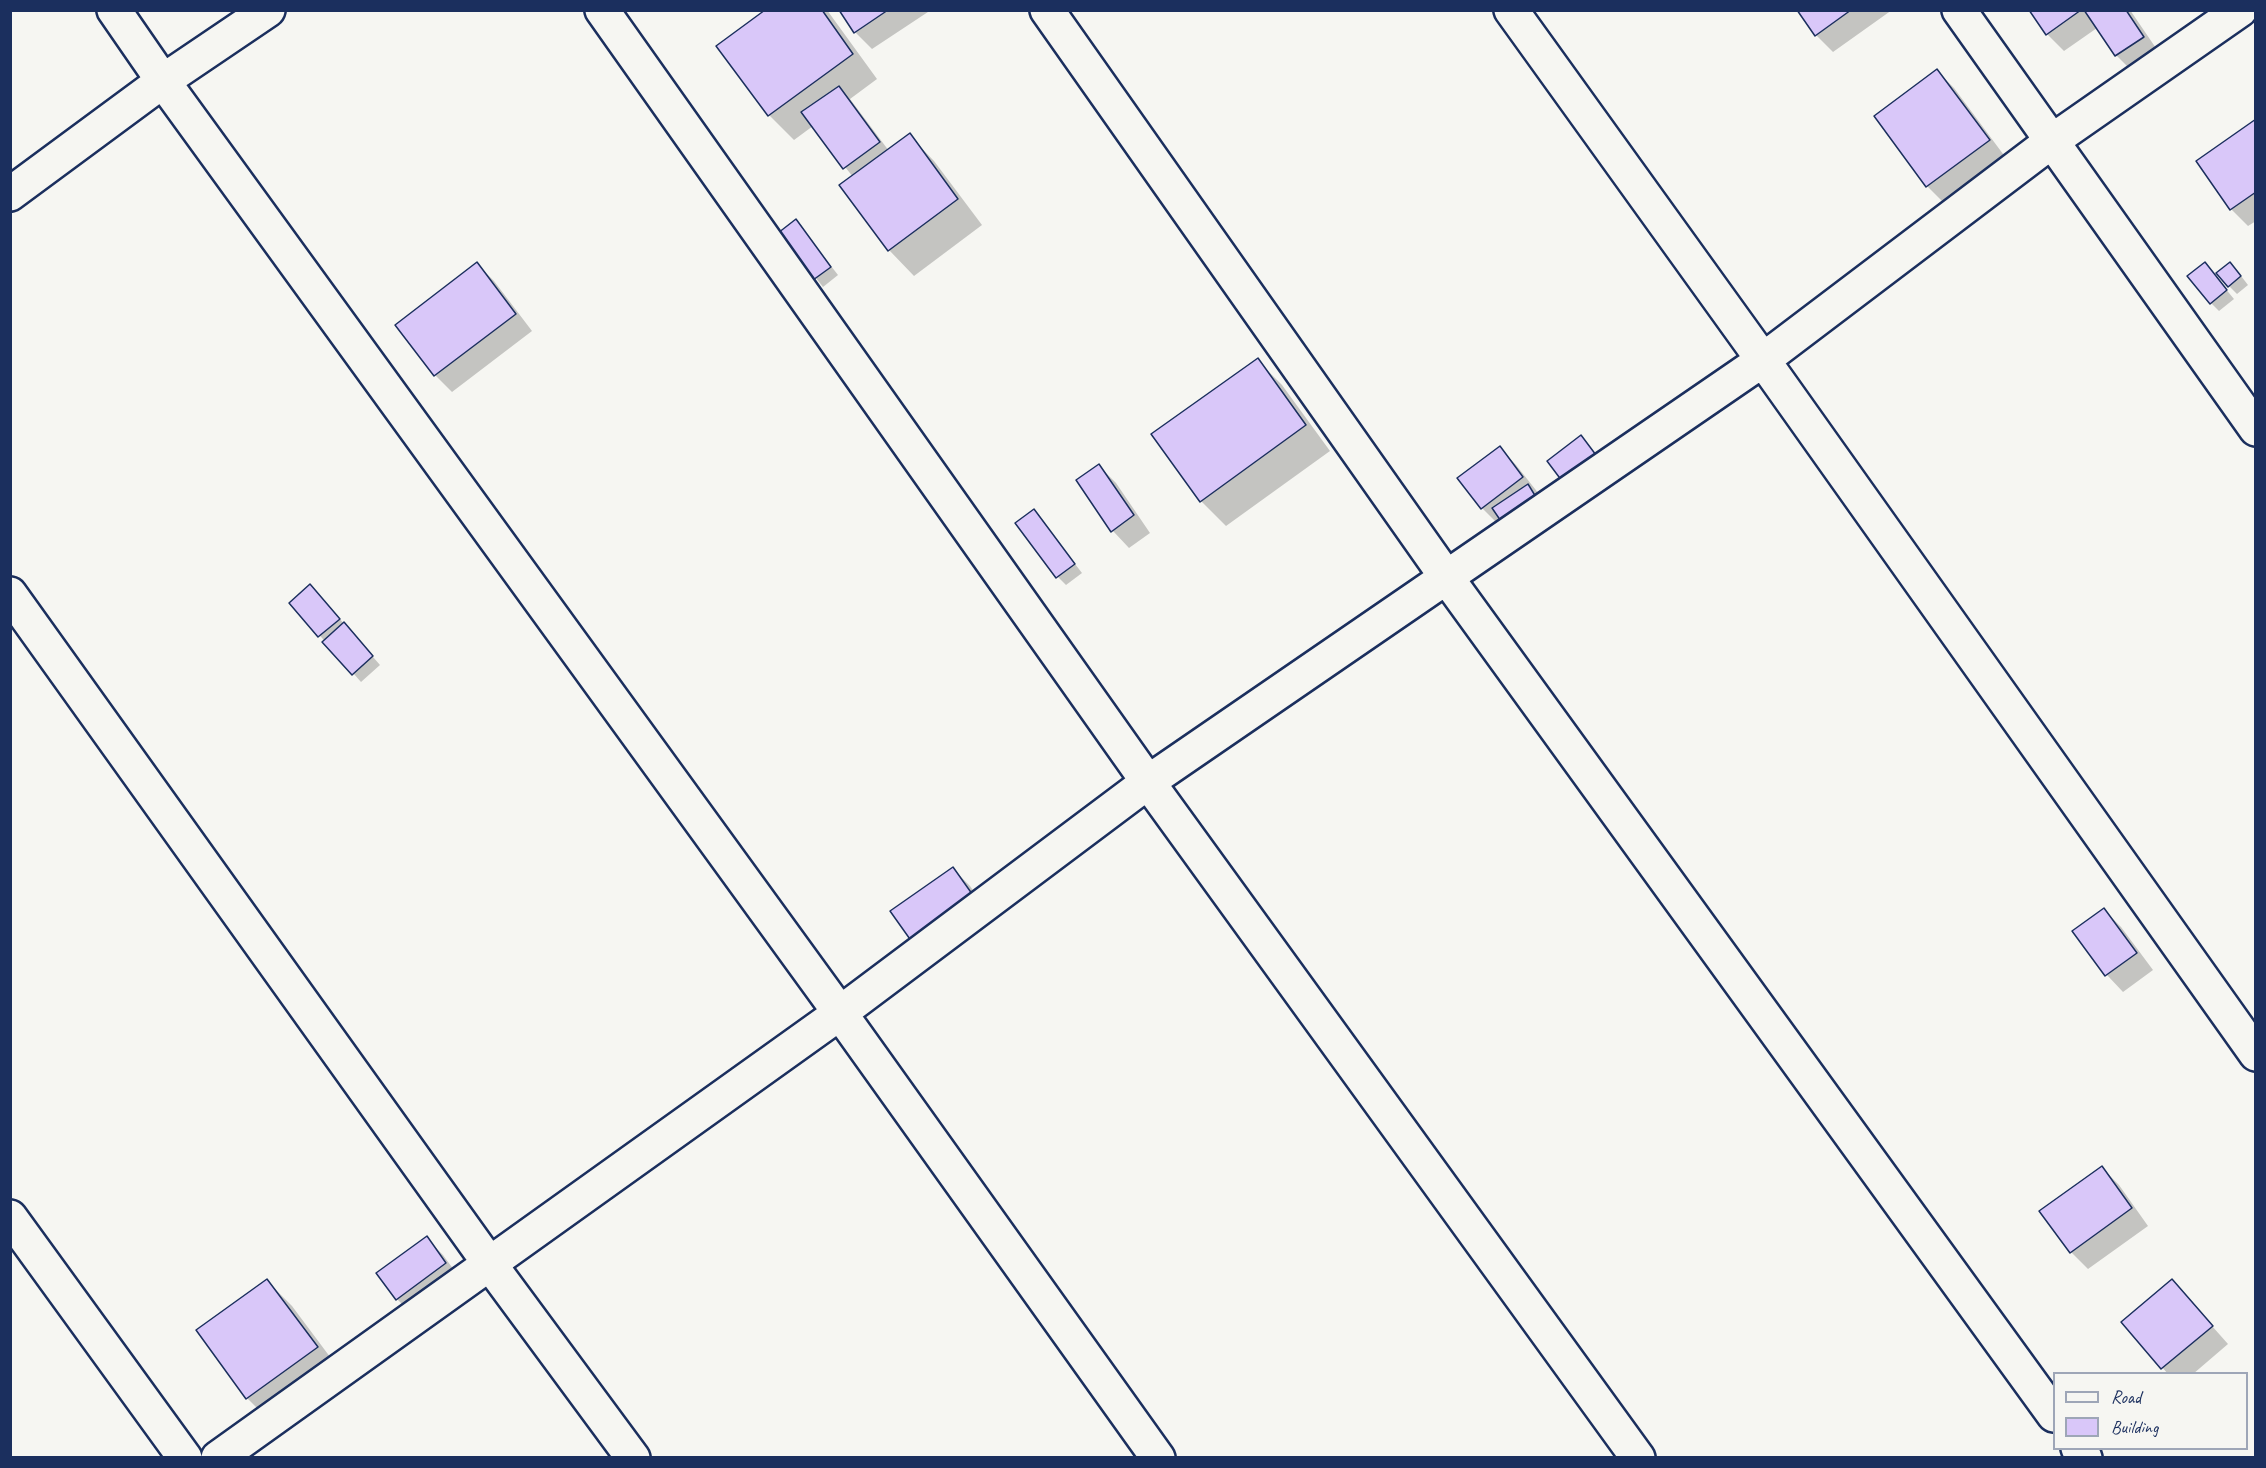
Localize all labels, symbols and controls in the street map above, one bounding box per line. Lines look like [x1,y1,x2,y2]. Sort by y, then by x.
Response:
legend [2053,1372,2248,1450]
text: Road [2111,1386,2141,1408]
text: Building [2111,1416,2158,1438]

